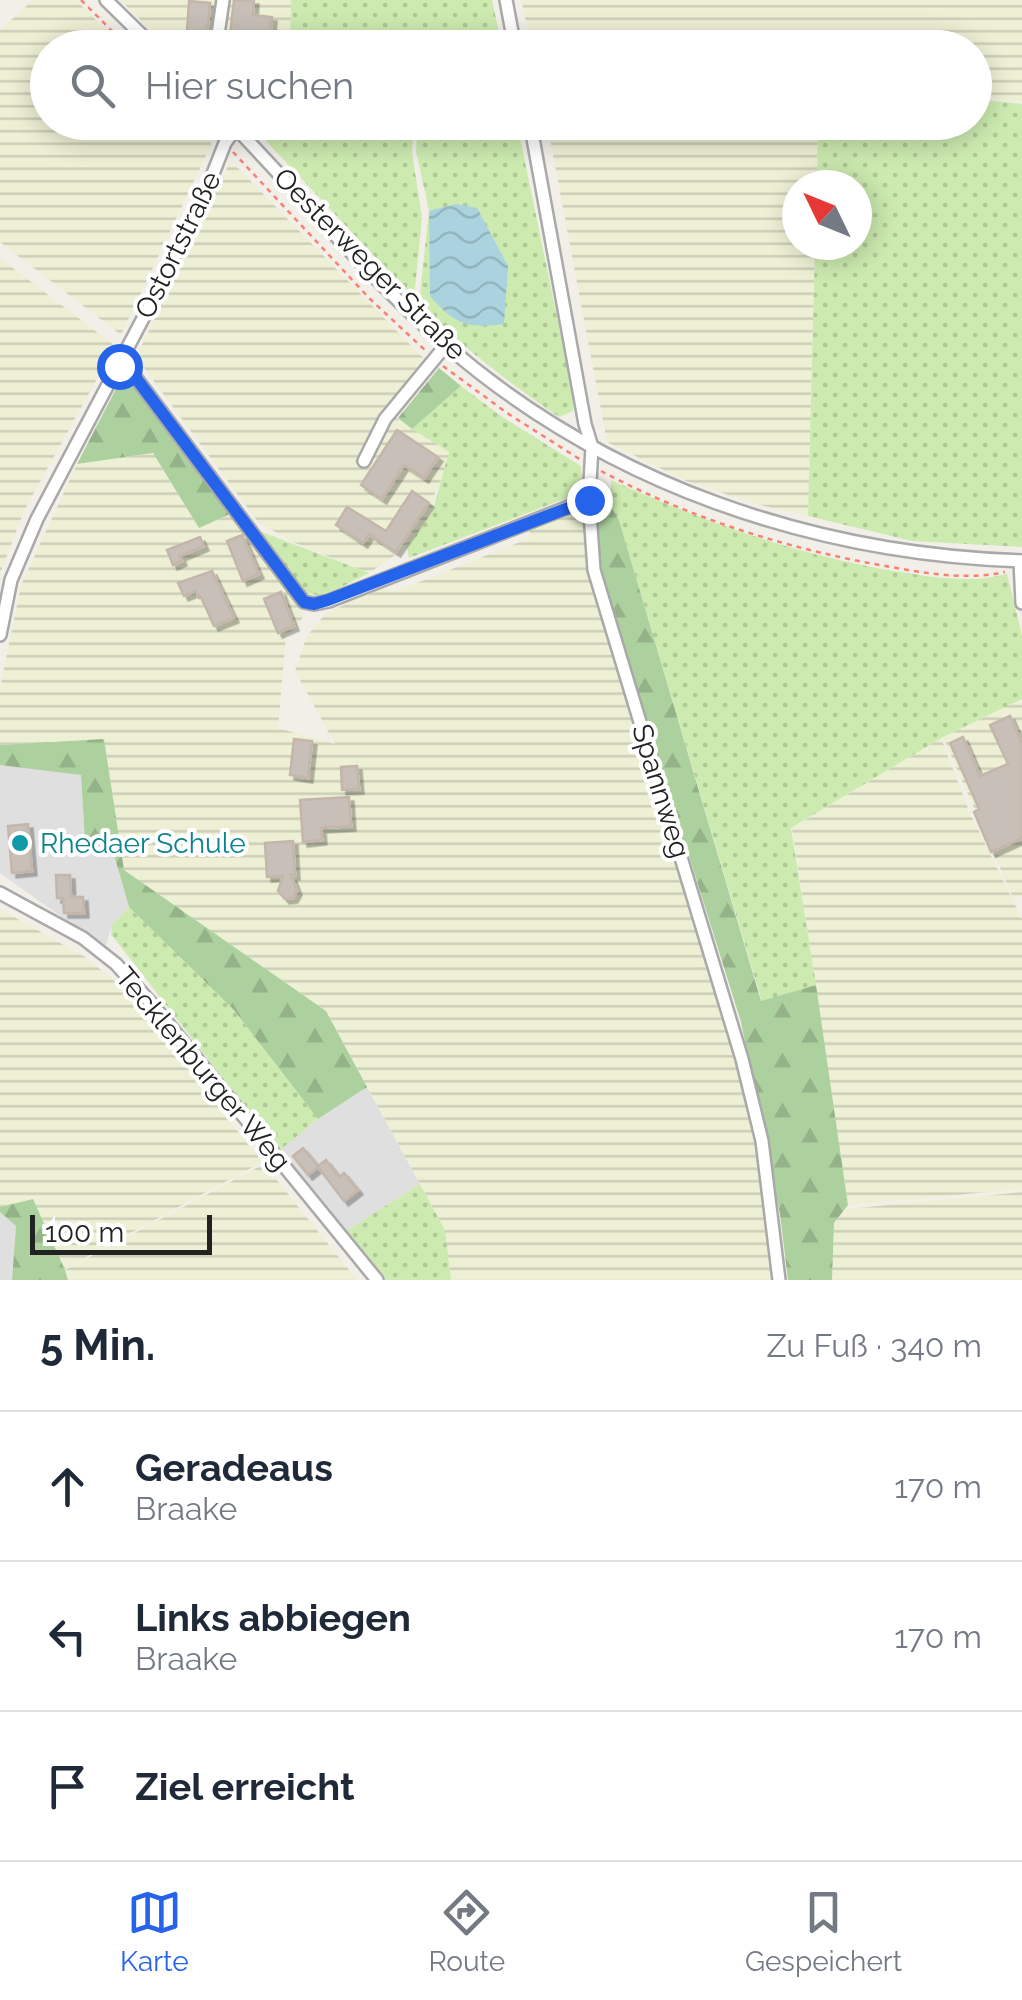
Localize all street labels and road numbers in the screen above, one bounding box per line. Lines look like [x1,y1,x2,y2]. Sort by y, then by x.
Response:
street label: Oesterweger Straße [267,161,473,367]
street label: Ostortstraße [128,166,228,324]
street label: Spannweg [625,720,697,862]
street label: Tecklenburger Weg [109,961,297,1177]

